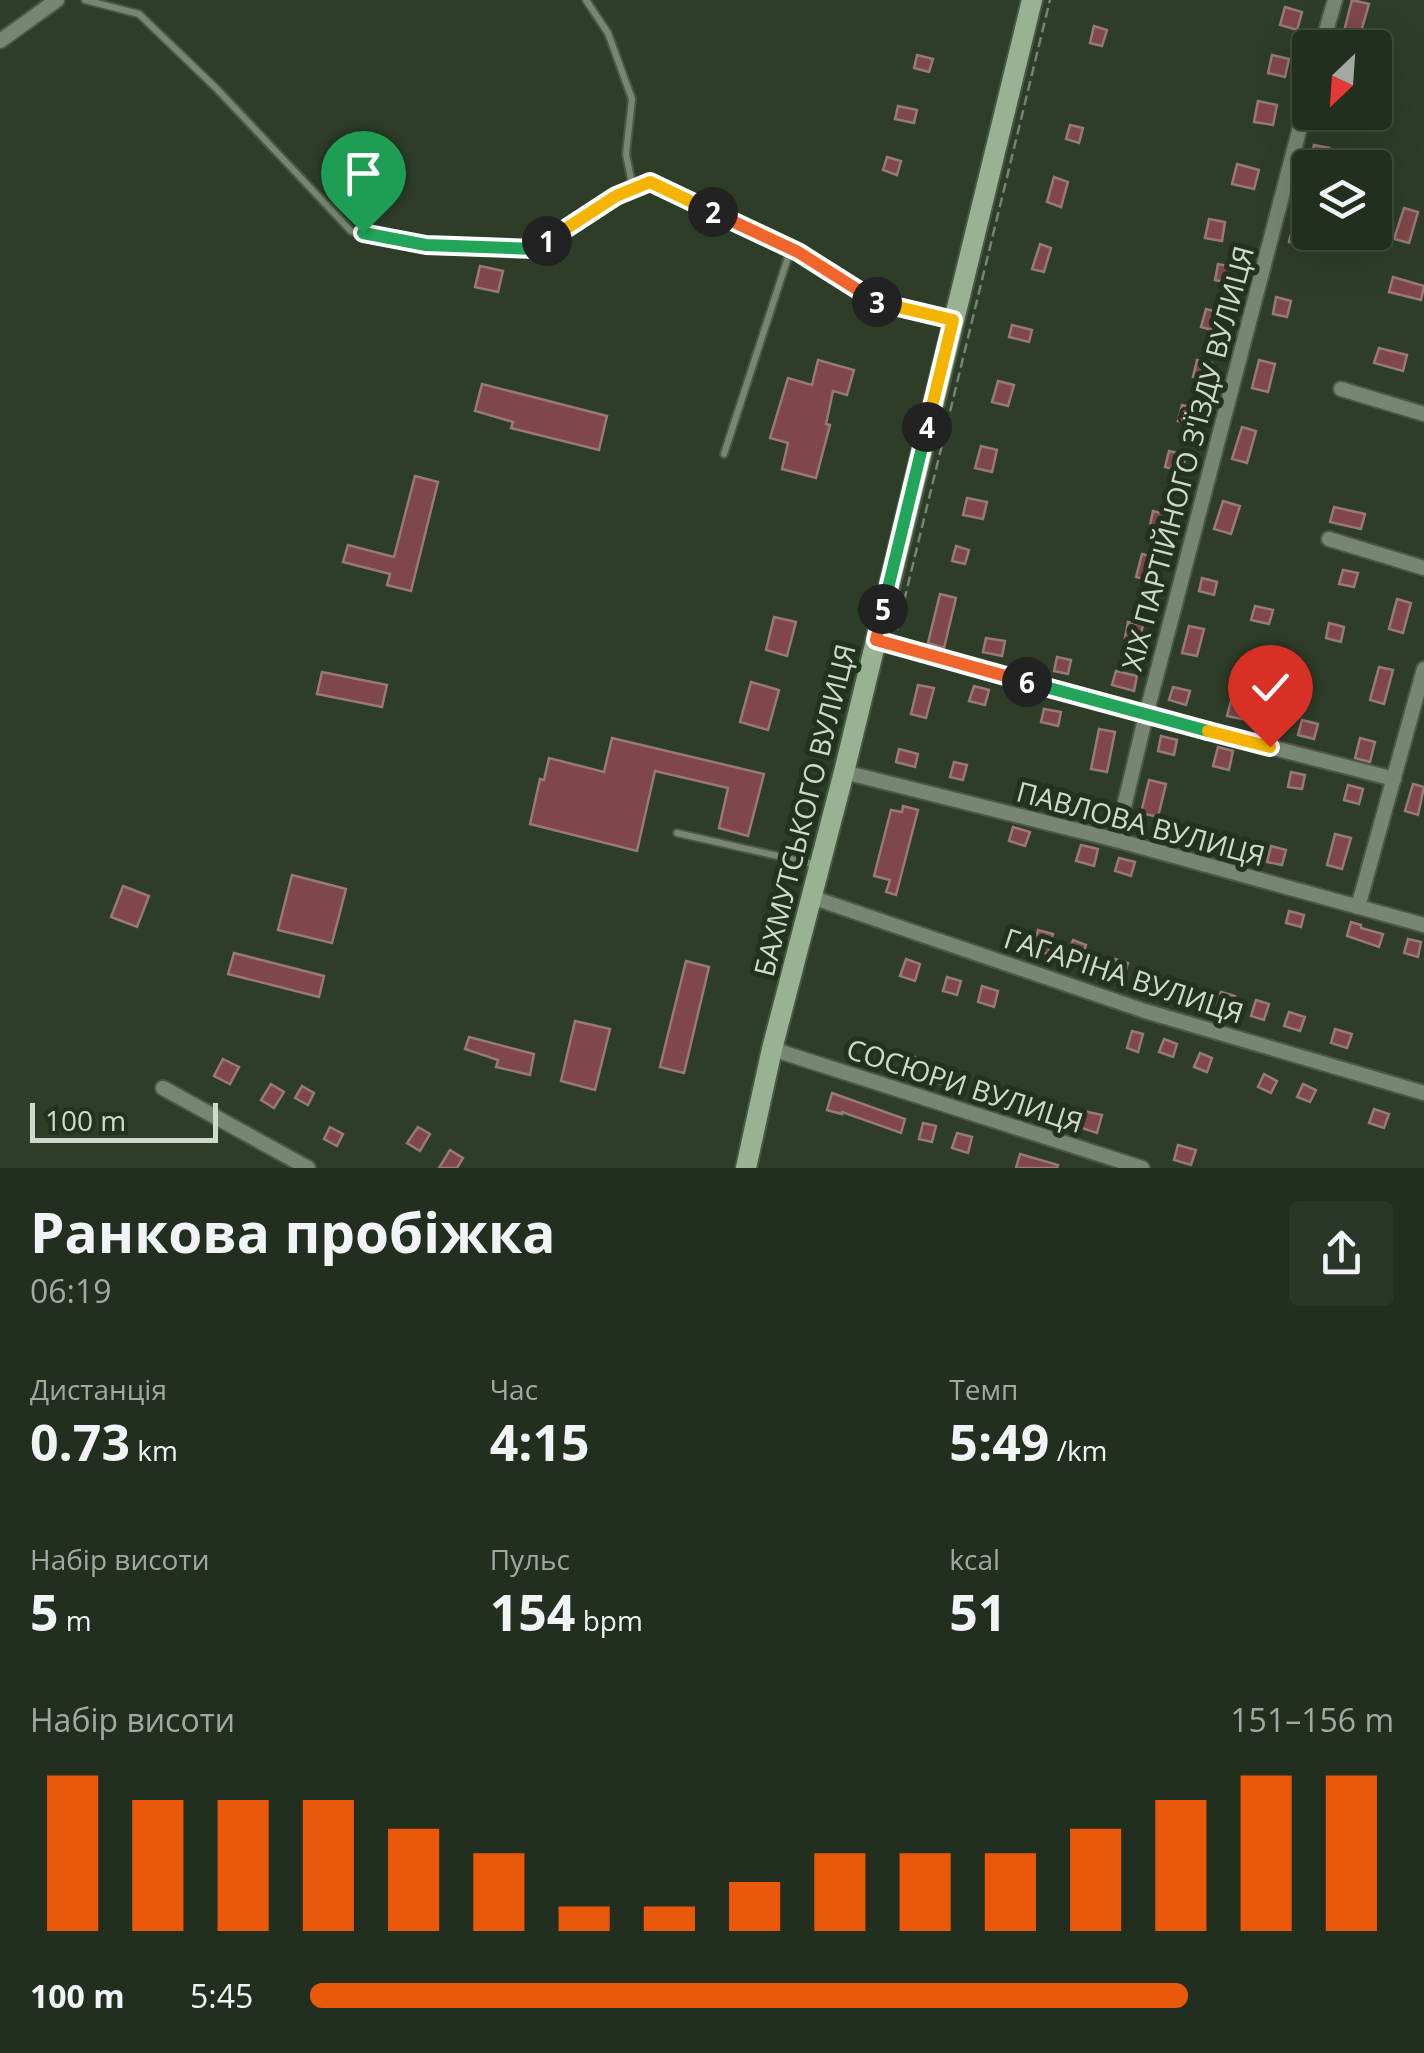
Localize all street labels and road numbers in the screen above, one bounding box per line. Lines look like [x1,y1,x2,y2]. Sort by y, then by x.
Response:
street label: XIX ПАРТІЙНОГО З'ЇЗДУ ВУЛИЦЯ [1112,242,1262,674]
street label: БАХМУТСЬКОГО ВУЛИЦЯ [744,640,864,980]
street label: ПАВЛОВА ВУЛИЦЯ [1013,772,1269,874]
street label: ГАГАРІНА ВУЛИЦЯ [999,918,1249,1032]
street label: СОСЮРИ ВУЛИЦЯ [842,1029,1088,1141]

